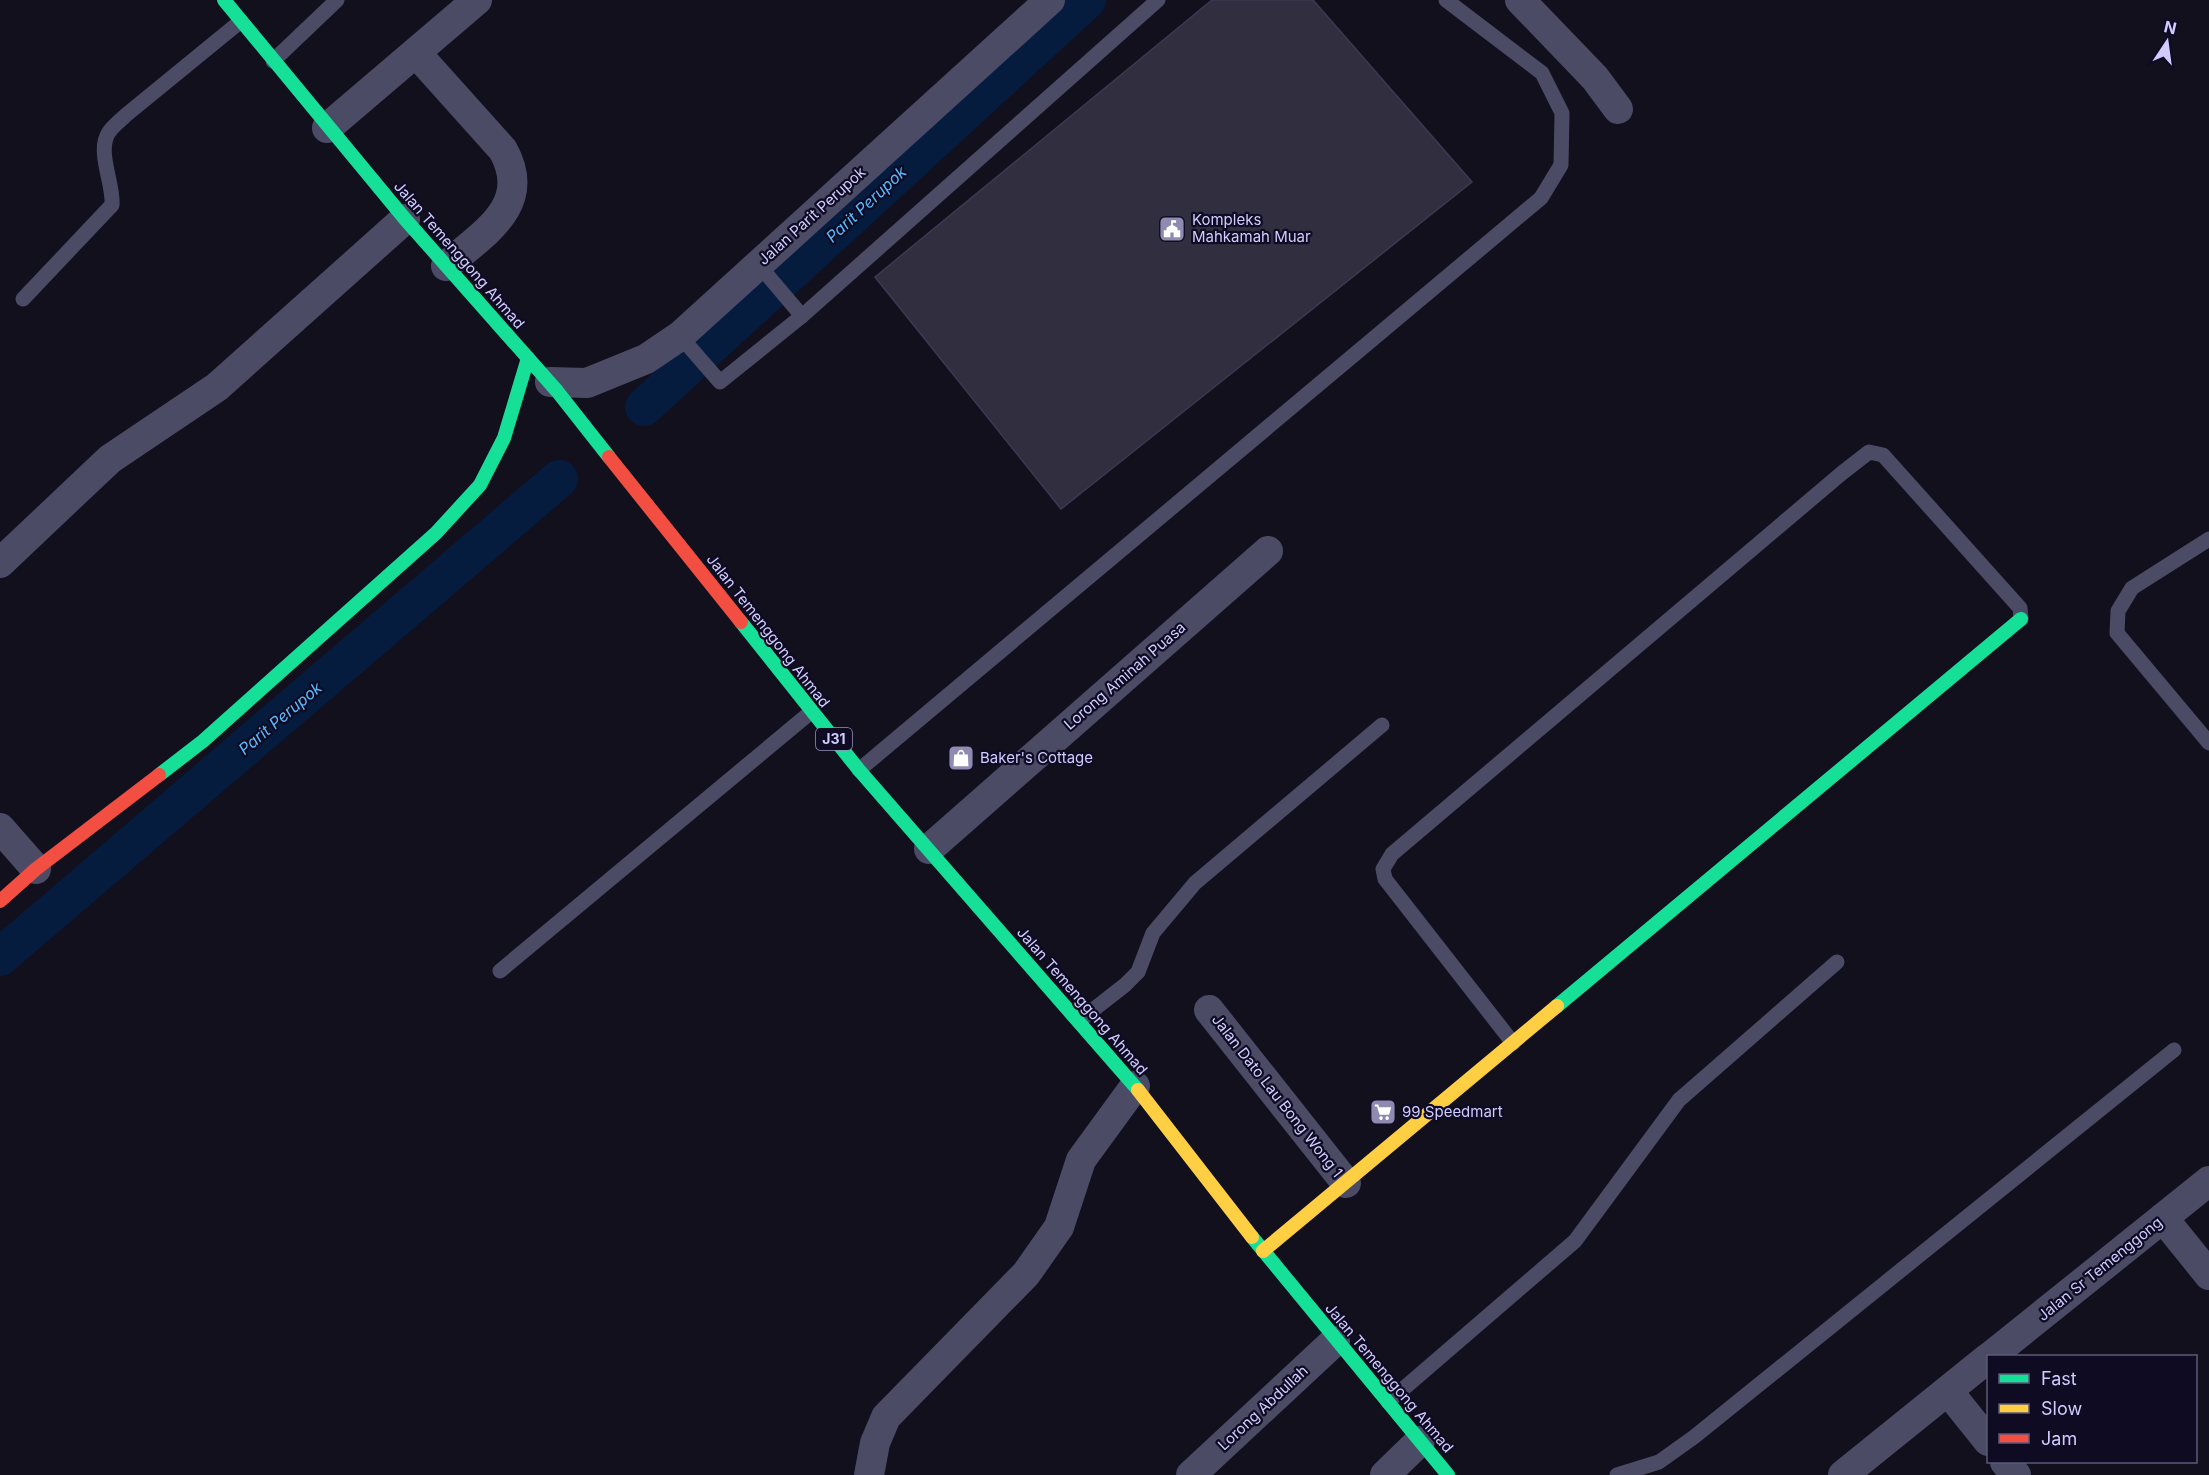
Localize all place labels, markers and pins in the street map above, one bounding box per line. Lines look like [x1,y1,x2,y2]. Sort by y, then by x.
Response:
place label: Kompleks Mahkamah Muar [1192,210,1311,246]
public building icon: Kompleks Mahkamah Muar [1157,214,1187,244]
shop icon: Baker's Cottage [946,743,976,773]
place label: Baker's Cottage [980,748,1093,767]
supermarket icon: 99 Speedmart [1368,1097,1398,1127]
place label: 99 Speedmart [1402,1102,1503,1121]

